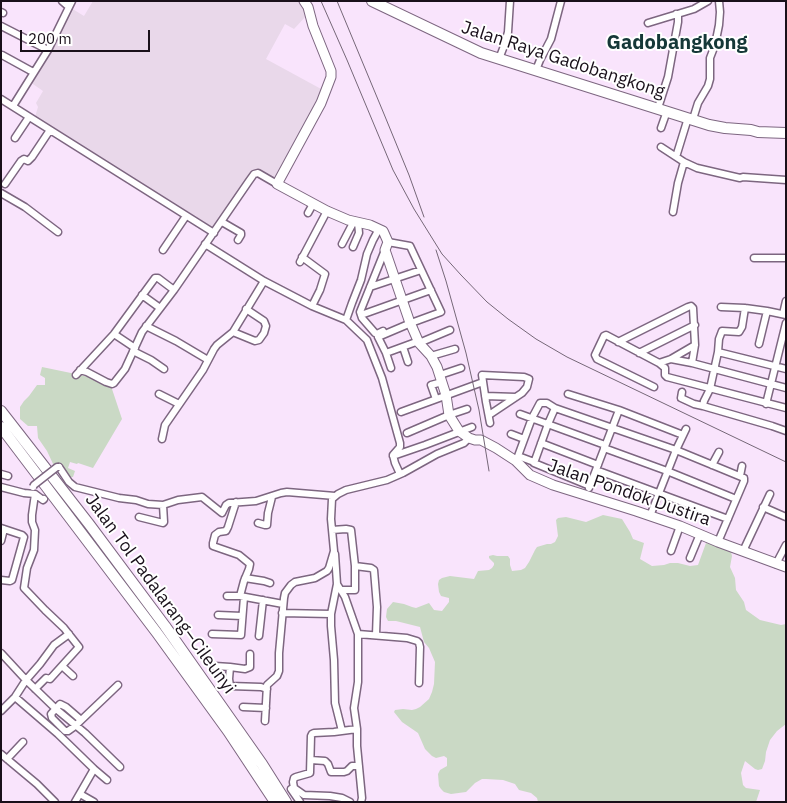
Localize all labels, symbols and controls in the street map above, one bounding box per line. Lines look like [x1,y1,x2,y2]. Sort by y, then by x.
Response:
street label: Jalan Raya Gadobangkong [459,17,667,103]
scale bar [22,20,152,52]
text: 200 m [28,29,72,48]
district label: Gadobangkong [607,31,747,55]
street label: Jalan Pondok Dustira [545,455,713,531]
street label: Jalan Tol Padalarang–Cileunyi [80,490,240,698]

